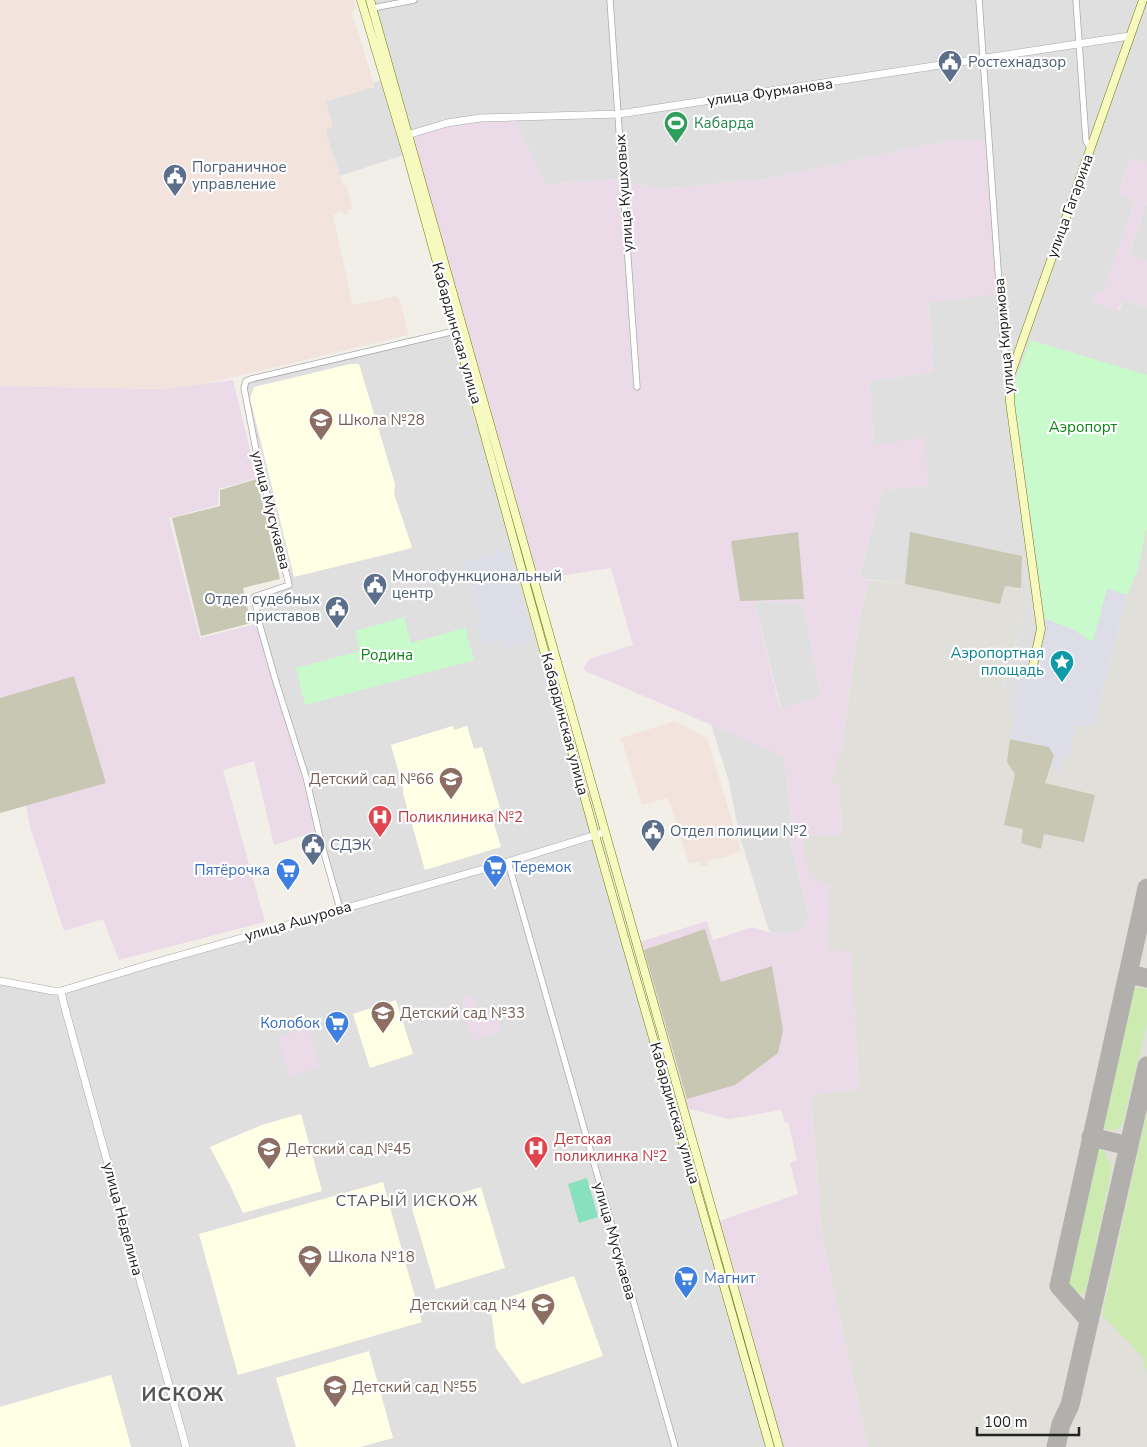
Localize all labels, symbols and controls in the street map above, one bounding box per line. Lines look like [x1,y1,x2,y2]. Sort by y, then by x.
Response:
public building icon: Ростехнадзор [937,49,963,83]
place label: Ростехнадзор [968,52,1066,72]
street label: улица Фурманова [706,73,834,111]
sports icon: Кабарда [663,110,689,144]
place label: Кабарда [694,113,754,133]
street label: улица Кушховых [610,133,638,253]
street label: улица Гагарина [1042,151,1098,261]
place label: Пограничное управление [192,157,287,194]
public building icon: Пограничное управление [162,163,188,197]
street label: Кабардинская улица [427,260,487,406]
street label: улица Киримова [989,277,1019,395]
school or university icon: Школа №28 [308,407,334,441]
place label: Школа №28 [338,410,425,430]
park label: Аэропорт [1049,417,1118,437]
street label: улица Мусукаева [247,449,295,571]
place label: Многофункциональный центр [392,566,562,603]
public building icon: Многофункциональный центр [362,572,388,606]
place label: Отдел судебных приставов [204,589,320,626]
public building icon: Отдел судебных приставов [324,595,350,629]
place label: Аэропортная площадь [951,643,1044,680]
park label: Родина [361,645,413,665]
place icon: Аэропортная площадь [1049,649,1075,683]
street label: Кабардинская улица [536,651,594,797]
school or university icon: Детский сад №66 [438,766,464,800]
place label: Детский сад №66 [309,769,434,789]
hospital icon: Поликлиника №2 [367,804,393,838]
place label: Поликлиника №2 [398,807,523,827]
public building icon: Отдел полиции №2 [640,818,666,852]
place label: Отдел полиции №2 [670,821,808,841]
public building icon: СДЭК [300,832,326,866]
place label: СДЭК [330,835,372,855]
supermarket icon: Теремок [482,854,508,888]
supermarket icon: Пятёрочка [275,857,301,891]
place label: Теремок [512,857,571,877]
place label: Пятёрочка [194,860,270,880]
street label: улица Ашурова [242,896,354,946]
school or university icon: Детский сад №33 [370,1000,396,1034]
place label: Детский сад №33 [400,1003,525,1023]
supermarket icon: Колобок [324,1010,350,1044]
place label: Колобок [260,1013,320,1033]
street label: Кабардинская улица [645,1040,705,1186]
place label: Детская поликлинка №2 [554,1129,668,1166]
hospital icon: Детская поликлинка №2 [523,1135,549,1169]
school or university icon: Детский сад №45 [256,1136,282,1170]
place label: Детский сад №45 [286,1139,411,1159]
street label: улица Неделина [98,1160,148,1278]
street label: улица Мусукаева [589,1180,641,1302]
district label: СТАРЫЙ ИСКОЖ [336,1190,478,1212]
school or university icon: Школа №18 [297,1244,323,1278]
place label: Школа №18 [328,1247,415,1267]
supermarket icon: Магнит [673,1265,699,1299]
place label: Магнит [704,1268,756,1288]
school or university icon: Детский сад №4 [530,1292,556,1326]
place label: Детский сад №4 [410,1295,526,1315]
school or university icon: Детский сад №55 [322,1374,348,1408]
place label: Детский сад №55 [352,1377,477,1397]
district label: ИСКОЖ [142,1381,224,1408]
scale bar [977,1404,1080,1436]
text: 100 m [984,1412,1028,1432]

